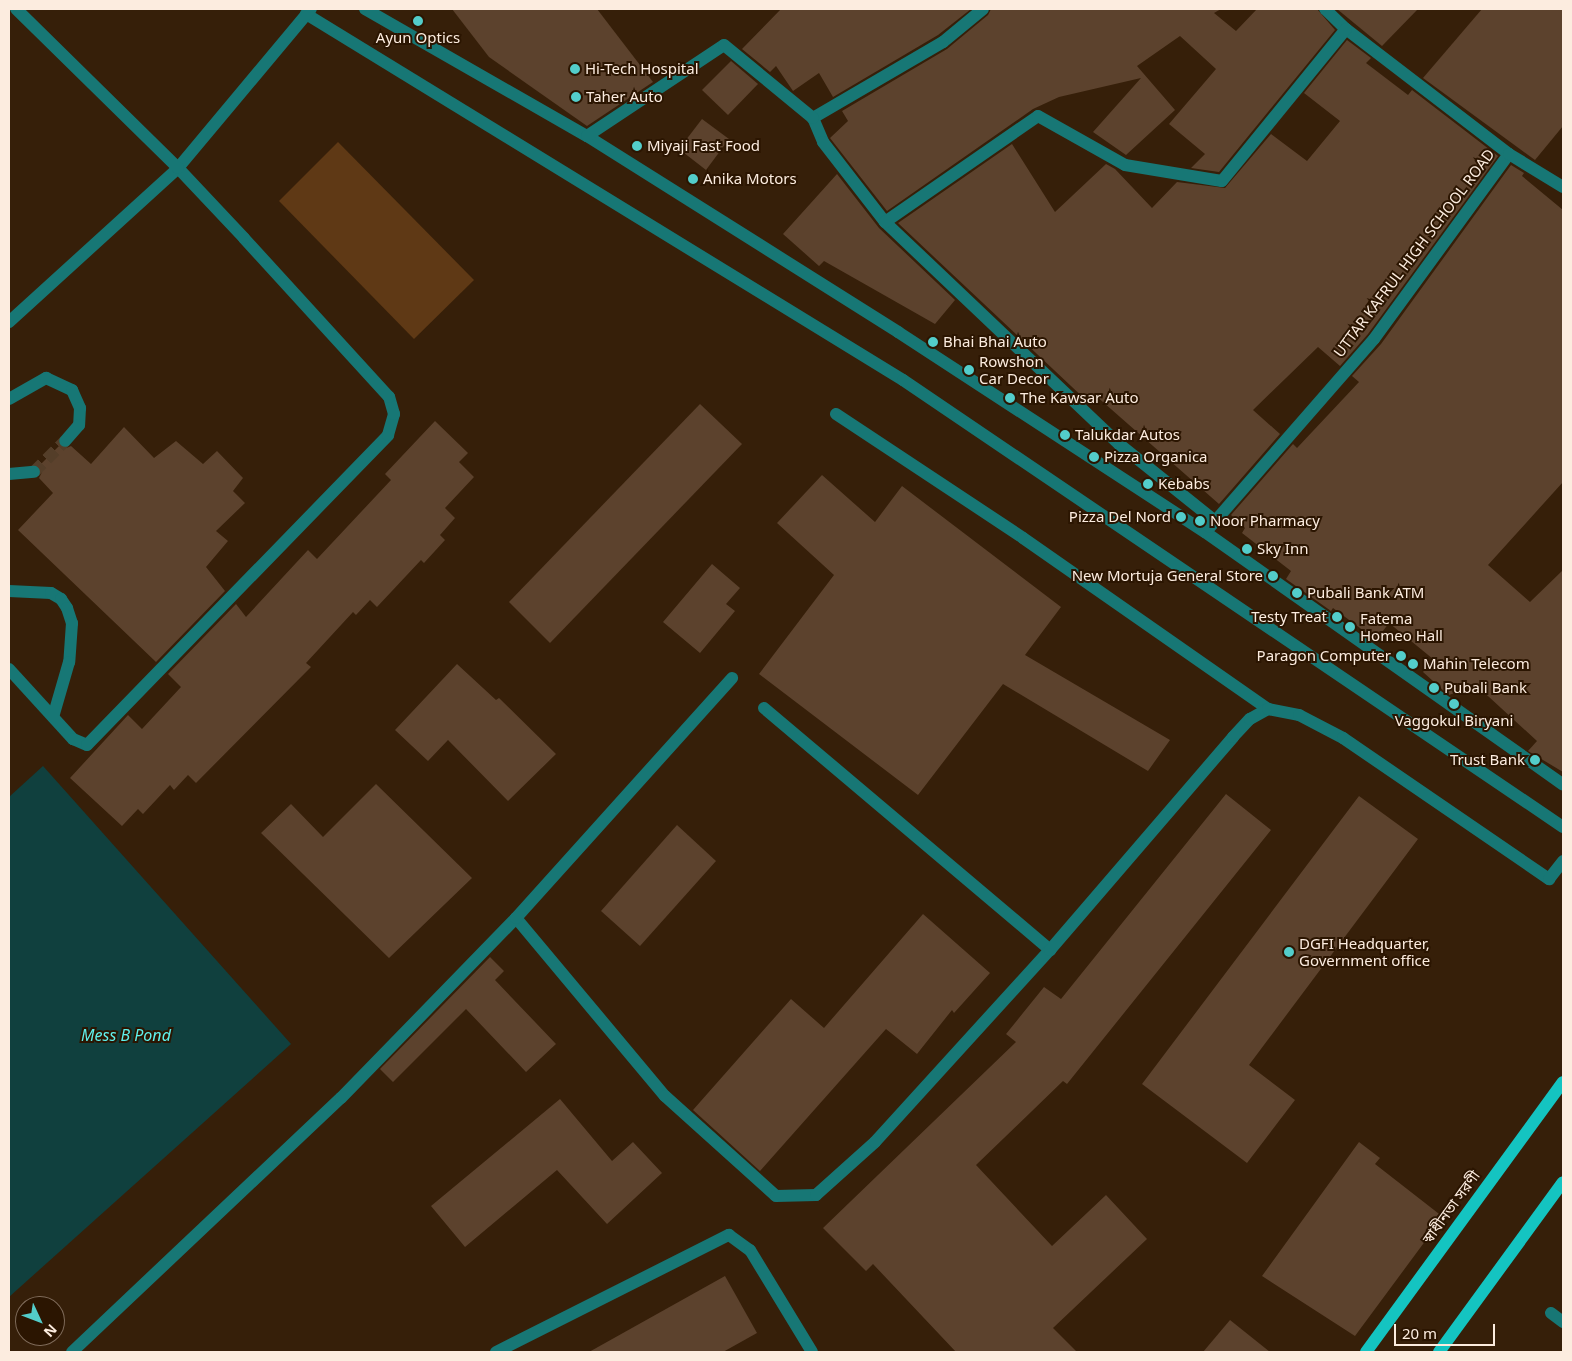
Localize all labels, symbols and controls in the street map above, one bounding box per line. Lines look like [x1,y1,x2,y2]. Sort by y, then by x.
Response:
marker: Ayun Optics [412,15,424,27]
place label: Ayun Optics [376,29,460,47]
place label: Hi-Tech Hospital [585,60,699,78]
marker: Hi-Tech Hospital [569,63,581,75]
place label: Taher Auto [586,88,663,106]
marker: Taher Auto [570,91,582,103]
place label: Miyaji Fast Food [647,137,760,155]
marker: Miyaji Fast Food [631,140,643,152]
street label: UTTAR KAFRUL HIGH SCHOOL ROAD [1330,145,1498,361]
place label: Anika Motors [703,170,797,188]
marker: Anika Motors [687,173,699,185]
place label: Bhai Bhai Auto [943,333,1047,351]
marker: Bhai Bhai Auto [927,336,939,348]
place label: Rowshon Car Decor [979,352,1049,387]
marker: Rowshon Car Decor [963,364,975,376]
place label: The Kawsar Auto [1020,389,1138,407]
marker: The Kawsar Auto [1004,392,1016,404]
place label: Talukdar Autos [1075,426,1180,444]
marker: Talukdar Autos [1059,429,1071,441]
place label: Pizza Organica [1104,448,1208,466]
marker: Pizza Organica [1088,451,1100,463]
place label: Kebabs [1158,475,1210,493]
marker: Kebabs [1142,478,1154,490]
place label: Pizza Del Nord [1069,508,1171,526]
marker: Pizza Del Nord [1175,511,1187,523]
place label: Noor Pharmacy [1210,512,1320,530]
marker: Noor Pharmacy [1194,515,1206,527]
place label: Sky Inn [1257,540,1308,558]
marker: Sky Inn [1241,543,1253,555]
place label: New Mortuja General Store [1072,567,1263,585]
marker: New Mortuja General Store [1267,570,1279,582]
place label: Pubali Bank ATM [1307,584,1424,602]
marker: Pubali Bank ATM [1291,587,1303,599]
place label: Testy Treat [1251,608,1327,626]
place label: Fatema Homeo Hall [1360,609,1443,644]
marker: Testy Treat [1331,611,1343,623]
marker: Fatema Homeo Hall [1344,621,1356,633]
place label: Paragon Computer [1257,647,1391,665]
marker: Paragon Computer [1395,650,1407,662]
place label: Mahin Telecom [1423,655,1530,673]
marker: Mahin Telecom [1407,658,1419,670]
place label: Pubali Bank [1444,679,1527,697]
marker: Pubali Bank [1428,682,1440,694]
marker: Vaggokul Biryani [1448,698,1460,710]
place label: Vaggokul Biryani [1395,712,1513,730]
place label: Trust Bank [1450,751,1525,769]
marker: Trust Bank [1529,754,1541,766]
place label: DGFI Headquarter, Government office [1299,934,1430,969]
marker: DGFI Headquarter, Government office [1283,946,1295,958]
water label: Mess B Pond [81,1025,171,1045]
street label: স্বাধীনতা সরণী [1419,1167,1483,1247]
north arrow [15,1296,65,1346]
scale bar [1397,1314,1498,1346]
text: N [40,1320,61,1342]
text: 20 m [1402,1323,1437,1343]

